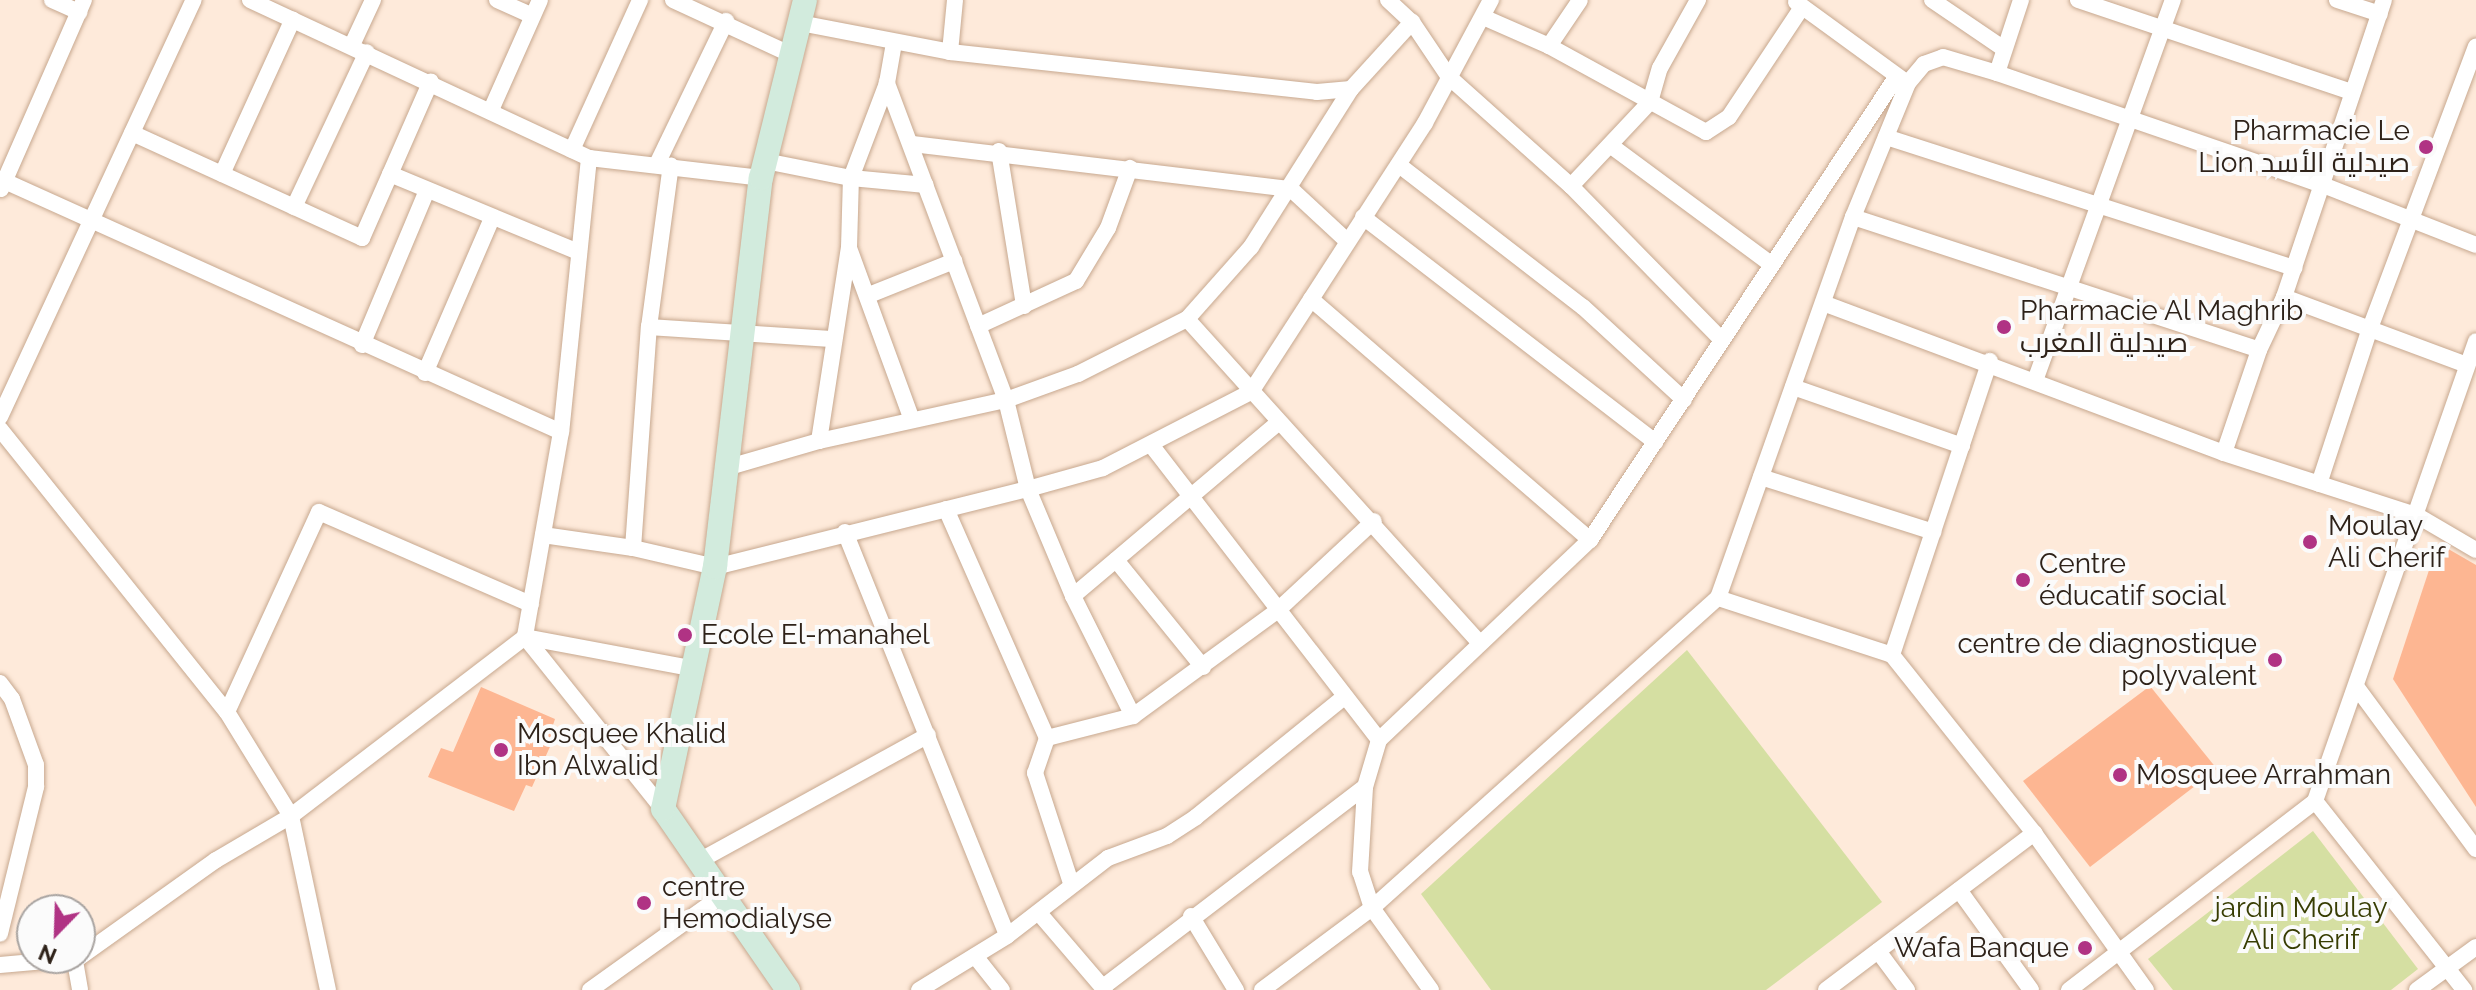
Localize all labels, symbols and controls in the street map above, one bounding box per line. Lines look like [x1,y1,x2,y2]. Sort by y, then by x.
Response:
place label: Pharmacie Le Lion صيدلية الأسد [2198,114,2410,180]
marker: Pharmacie Le Lion صيدلية الأسد [2417,138,2435,156]
place label: Pharmacie Al Maghrib صيدلية المغرب [2020,294,2305,360]
marker: Pharmacie Al Maghrib صيدلية المغرب [1995,318,2013,336]
place label: Moulay Ali Cherif [2328,509,2445,575]
marker: Moulay Ali Cherif [2299,531,2321,553]
place label: Centre éducatif social [2039,547,2226,613]
marker: Centre éducatif social [2014,571,2032,589]
place label: Ecole El-manahel [701,618,930,652]
marker: Ecole El-manahel [676,626,694,644]
place label: centre de diagnostique polyvalent [1957,627,2257,693]
marker: centre de diagnostique polyvalent [2264,649,2286,671]
place label: Mosquee Khalid Ibn Alwalid [517,717,726,783]
marker: Mosquee Khalid Ibn Alwalid [492,741,510,759]
place label: Mosquee Arrahman [2136,758,2392,792]
marker: Mosquee Arrahman [2111,766,2129,784]
place label: centre Hemodialyse [662,870,832,936]
park label: jardin Moulay Ali Cherif [2214,891,2388,957]
marker: centre Hemodialyse [633,892,655,914]
north arrow [16,894,96,974]
place label: Wafa Banque [1894,931,2069,965]
text: N [35,939,60,970]
marker: Wafa Banque [2076,939,2094,957]

